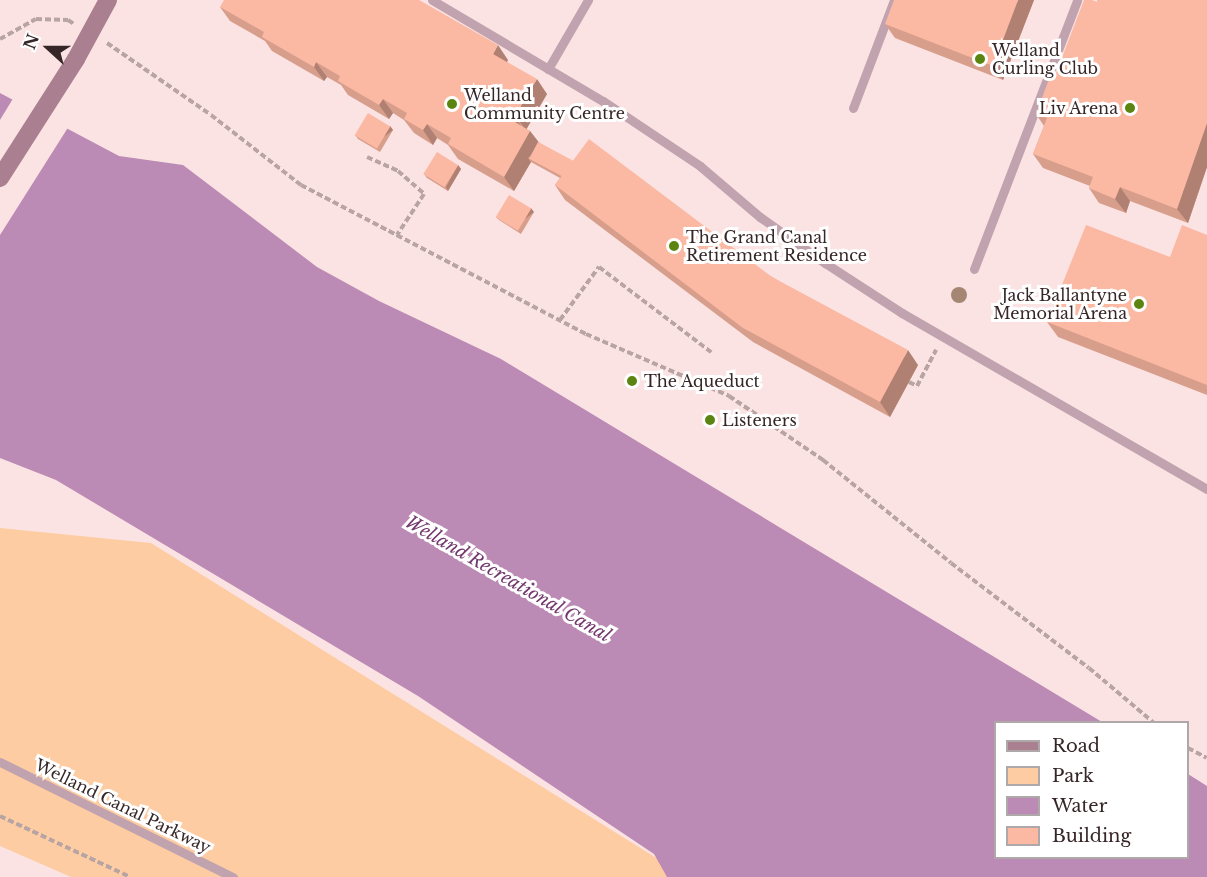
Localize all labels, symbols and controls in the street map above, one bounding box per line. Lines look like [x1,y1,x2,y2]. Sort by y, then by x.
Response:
north arrow [18,18,78,78]
text: N [19,31,43,52]
place label: Welland Curling Club [992,40,1098,78]
marker: Welland Curling Club [973,52,987,66]
place label: Welland Community Centre [464,85,625,123]
marker: Welland Community Centre [445,97,459,111]
place label: Liv Arena [1038,98,1118,118]
marker: Liv Arena [1123,101,1137,115]
place label: The Grand Canal Retirement Residence [686,227,867,265]
marker: The Grand Canal Retirement Residence [667,239,681,253]
place label: Jack Ballantyne Memorial Arena [993,285,1127,323]
marker: Jack Ballantyne Memorial Arena [1132,297,1146,311]
place label: The Aqueduct [644,371,760,391]
marker: The Aqueduct [625,374,639,388]
place label: Listeners [722,410,797,430]
marker: Listeners [703,413,717,427]
water label: Welland Recreational Canal [401,511,615,647]
legend [994,721,1189,859]
text: Road [1052,735,1100,757]
street label: Welland Canal Parkway [32,755,214,857]
text: Park [1052,765,1094,787]
text: Water [1052,795,1107,817]
text: Building [1052,825,1131,847]

